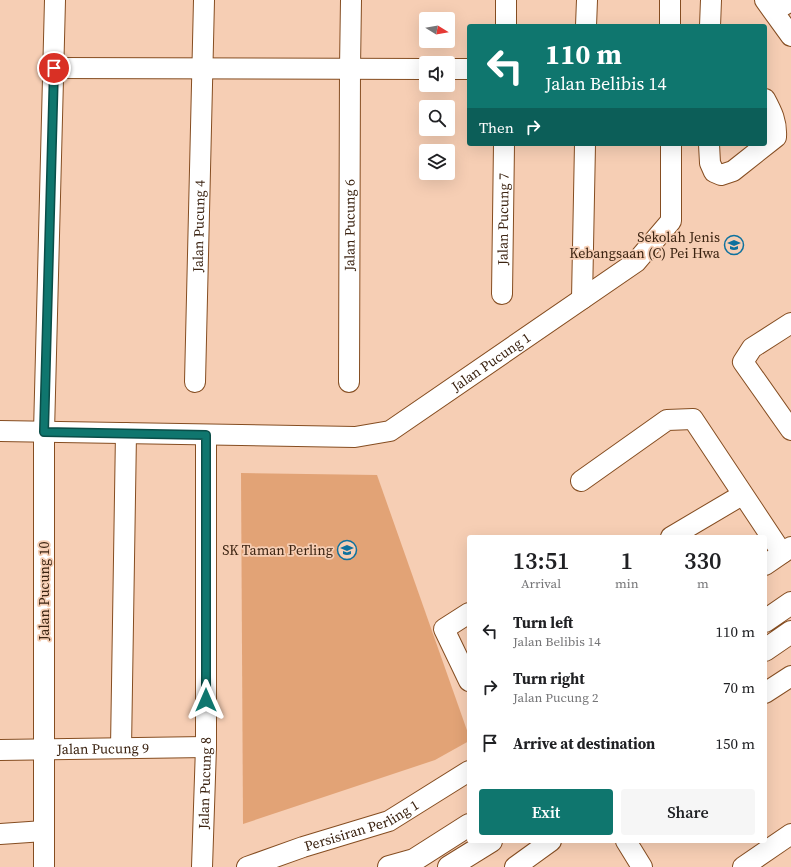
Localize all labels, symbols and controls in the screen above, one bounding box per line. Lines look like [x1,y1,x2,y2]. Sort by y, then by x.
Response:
north arrow [419,12,455,48]
map controls [419,12,455,180]
text: 110 m [545,35,622,73]
icon: left [479,40,531,92]
pin [37,51,71,85]
button: sound [419,56,455,92]
icon: arrive [43,57,65,79]
text: Jalan Belibis 14 [545,71,667,96]
button: search [419,100,455,136]
icon: right [522,116,544,138]
text: Then [479,117,514,138]
button: layers [419,144,455,180]
street label: Jalan Pucung 7 [492,173,514,266]
street label: Jalan Pucung 6 [339,179,360,272]
street label: Jalan Pucung 4 [188,180,210,273]
place label: Sekolah Jenis Kebangsaan (C) Pei Hwa [569,227,721,263]
school or university icon: Sekolah Jenis Kebangsaan (C) Pei Hwa [723,234,745,256]
street label: Jalan Pucung 1 [446,327,535,397]
school or university icon: SK Taman Perling [336,539,358,561]
place label: SK Taman Perling [222,540,333,560]
street label: Jalan Pucung 10 [34,541,54,642]
text: 13:51 [512,544,570,577]
text: 1 [621,544,633,577]
text: 330 [684,544,722,577]
text: Arrival [521,575,561,592]
text: min [615,575,639,592]
text: m [697,575,709,592]
text: Turn left [513,612,573,633]
icon: left [479,620,501,642]
text: 110 m [715,621,755,642]
text: Jalan Belibis 14 [513,633,601,650]
text: Turn right [513,668,585,689]
icon: right [479,676,501,698]
text: 70 m [723,677,755,698]
position arrow [185,679,227,721]
text: Jalan Pucung 2 [513,689,599,706]
icon: arrive [479,732,501,754]
text: Arrive at destination [513,733,655,754]
text: 150 m [715,733,755,754]
street label: Jalan Pucung 8 [193,737,216,830]
street label: Jalan Pucung 9 [56,738,149,759]
button: Exit [479,789,613,835]
button: Share [621,789,755,835]
street label: Persisiran Perling 1 [302,795,423,856]

